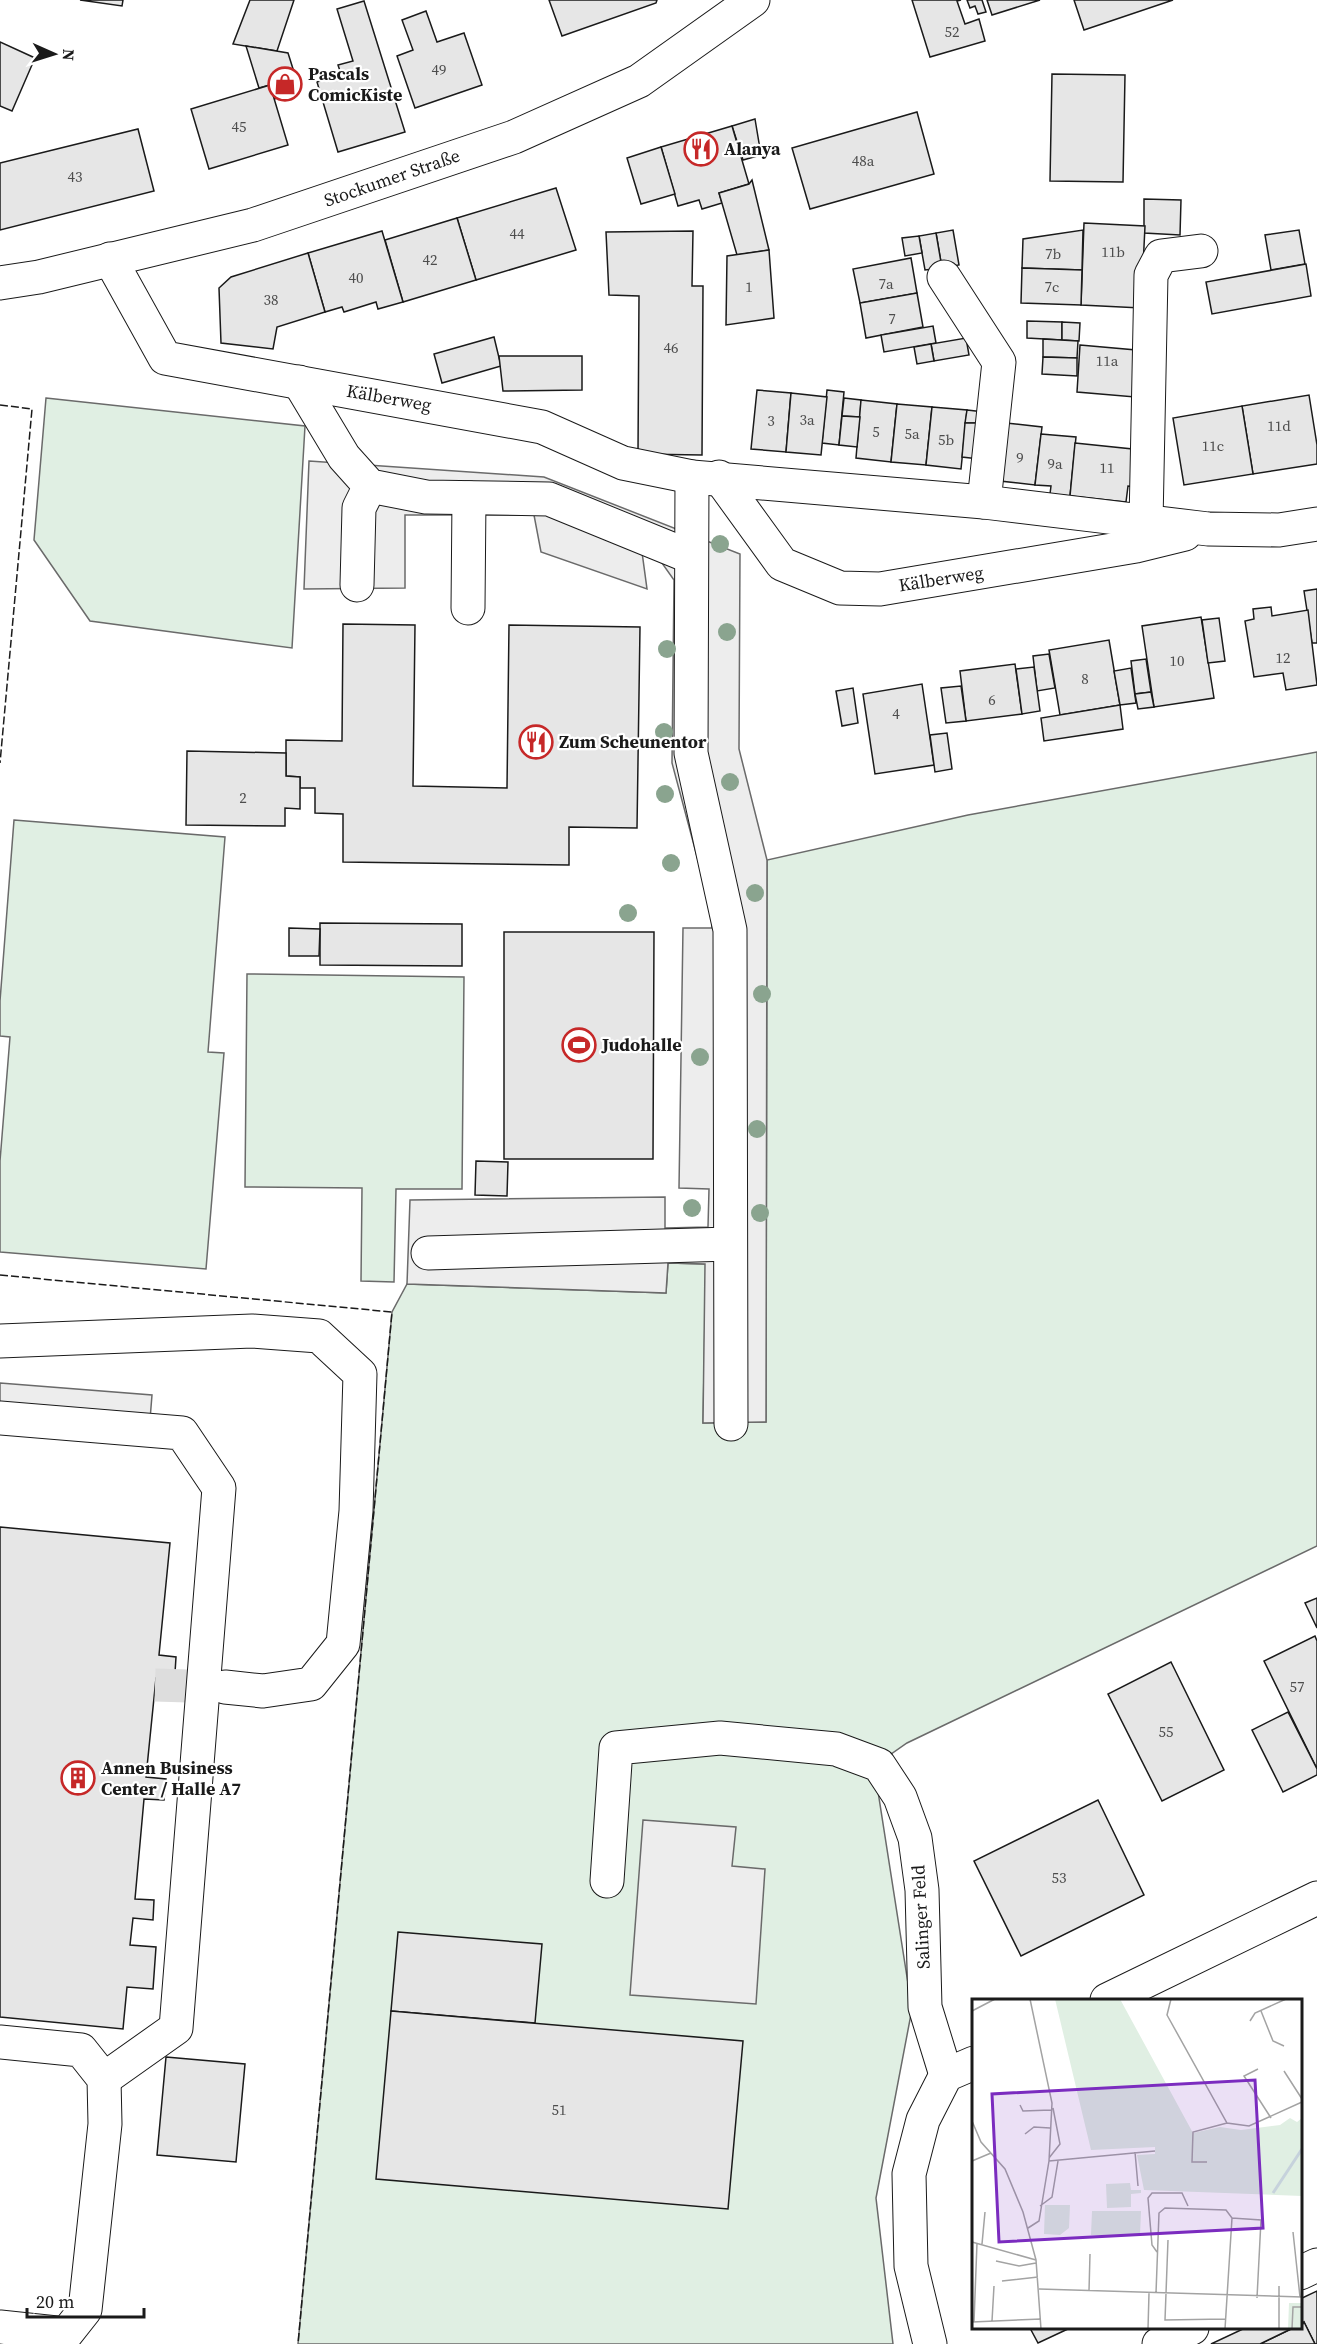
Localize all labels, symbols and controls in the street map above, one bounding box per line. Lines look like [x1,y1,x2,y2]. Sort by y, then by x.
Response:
house number: 52 [944,21,960,42]
north arrow [24,24,84,84]
text: N [58,48,80,62]
house number: 49 [431,59,447,80]
place label: Pascals ComicKiste [308,61,402,107]
shop icon: Pascals ComicKiste [267,66,303,102]
house number: 45 [231,116,247,137]
restaurant icon: Alanya [683,131,719,167]
place label: Alanya [724,136,781,161]
street label: Stockumer Straße [321,143,463,212]
house number: 48a [852,150,875,171]
house number: 43 [67,166,83,187]
house number: 44 [509,223,525,244]
house number: 11b [1101,241,1125,262]
house number: 7b [1045,243,1061,264]
house number: 42 [422,249,438,270]
house number: 40 [348,267,364,288]
house number: 7a [878,273,894,294]
house number: 1 [745,276,753,297]
house number: 7c [1045,276,1059,297]
house number: 38 [263,289,279,310]
house number: 7 [888,308,896,329]
house number: 46 [663,337,679,358]
house number: 11a [1096,350,1119,371]
street label: Kälberweg [345,378,433,417]
house number: 3a [799,409,815,430]
house number: 3 [767,410,775,431]
house number: 11d [1267,415,1291,436]
house number: 5 [872,421,880,442]
house number: 5a [904,423,920,444]
house number: 5b [938,429,954,450]
house number: 11c [1202,435,1224,456]
house number: 9 [1016,447,1024,468]
house number: 9a [1047,453,1063,474]
house number: 11 [1099,457,1115,478]
street label: Kälberweg [897,559,985,598]
house number: 12 [1275,647,1291,668]
house number: 10 [1169,650,1185,671]
house number: 8 [1081,668,1089,689]
house number: 6 [988,689,996,710]
house number: 4 [892,703,900,724]
restaurant icon: Zum Scheunentor [518,724,554,760]
place label: Zum Scheunentor [559,729,707,754]
house number: 2 [239,787,247,808]
sports icon: Judohalle [561,1027,597,1063]
place label: Judohalle [601,1032,682,1057]
house number: 57 [1289,1676,1305,1697]
house number: 55 [1158,1721,1174,1742]
place label: Annen Business Center / Halle A7 [101,1755,241,1801]
building icon: Annen Business Center / Halle A7 [60,1760,96,1796]
street label: Salinger Feld [905,1864,936,1970]
house number: 53 [1051,1867,1067,1888]
inset map [972,1999,1302,2329]
house number: 51 [551,2099,567,2120]
scale bar [27,2281,144,2319]
text: 20 m [36,2289,74,2314]

